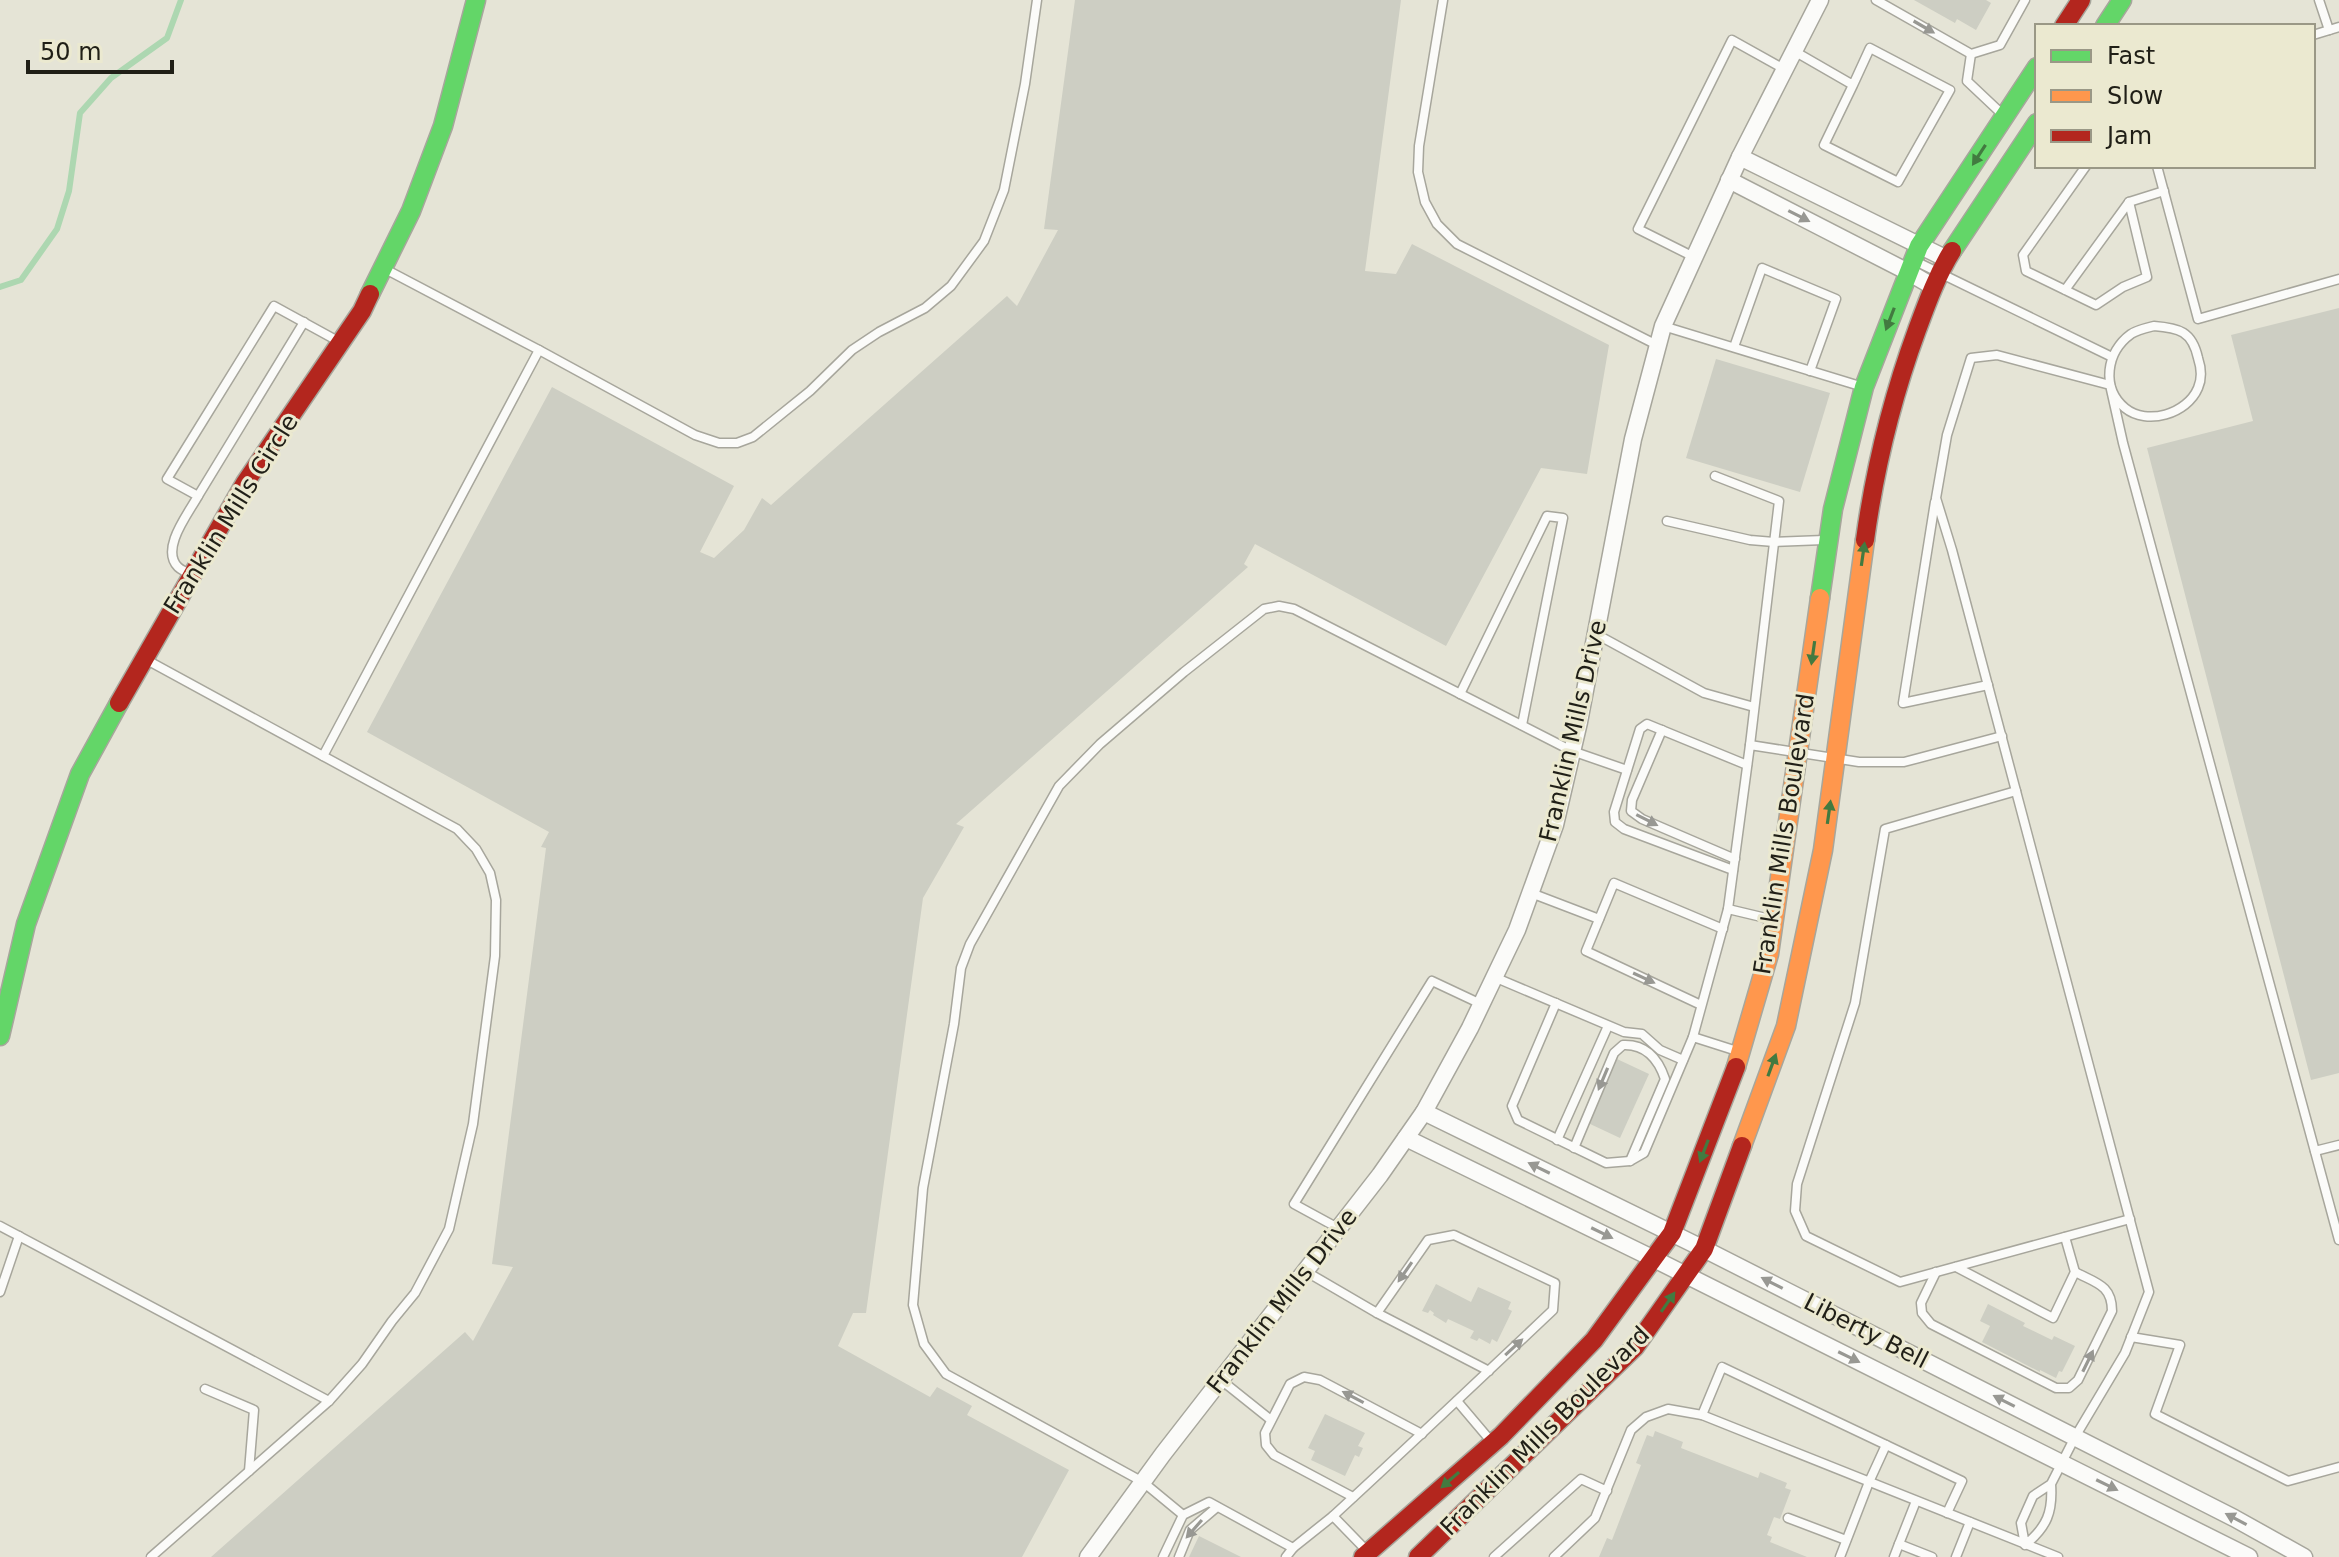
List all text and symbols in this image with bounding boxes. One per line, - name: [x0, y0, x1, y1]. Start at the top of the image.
- one-way arrow: [1912, 20, 1935, 34]
- scale bar: [28, 24, 172, 74]
- legend: [2035, 24, 2315, 168]
- text: 50 m: [40, 38, 102, 66]
- text: Fast: [2107, 42, 2155, 70]
- text: Slow: [2107, 82, 2163, 110]
- text: Jam: [2105, 122, 2152, 150]
- one-way arrow: [1972, 144, 1986, 166]
- one-way arrow: [1787, 209, 1810, 222]
- one-way arrow: [1883, 307, 1896, 331]
- street label: Franklin Mills Circle: [158, 409, 304, 619]
- one-way arrow: [1857, 542, 1870, 567]
- street label: Franklin Mills Drive: [1534, 617, 1612, 845]
- one-way arrow: [1806, 641, 1819, 666]
- street label: Franklin Mills Boulevard: [1748, 691, 1820, 977]
- one-way arrow: [1822, 799, 1835, 824]
- one-way arrow: [1636, 814, 1659, 827]
- one-way arrow: [1632, 971, 1655, 985]
- one-way arrow: [1766, 1053, 1779, 1077]
- one-way arrow: [1596, 1067, 1609, 1091]
- one-way arrow: [1697, 1139, 1710, 1163]
- one-way arrow: [1527, 1161, 1551, 1175]
- street label: Franklin Mills Drive: [1201, 1203, 1363, 1399]
- one-way arrow: [1590, 1226, 1613, 1240]
- one-way arrow: [1398, 1262, 1413, 1283]
- one-way arrow: [1761, 1277, 1784, 1290]
- street label: Liberty Bell: [1799, 1288, 1933, 1374]
- one-way arrow: [1660, 1291, 1675, 1312]
- street label: Franklin Mills Boulevard: [1435, 1321, 1655, 1541]
- one-way arrow: [1504, 1339, 1523, 1357]
- one-way arrow: [2081, 1349, 2095, 1373]
- one-way arrow: [1838, 1350, 1861, 1363]
- one-way arrow: [1342, 1391, 1364, 1405]
- one-way arrow: [1992, 1394, 2015, 1408]
- one-way arrow: [1441, 1471, 1461, 1488]
- one-way arrow: [2095, 1478, 2119, 1492]
- one-way arrow: [2225, 1512, 2247, 1526]
- one-way arrow: [1186, 1519, 1203, 1539]

